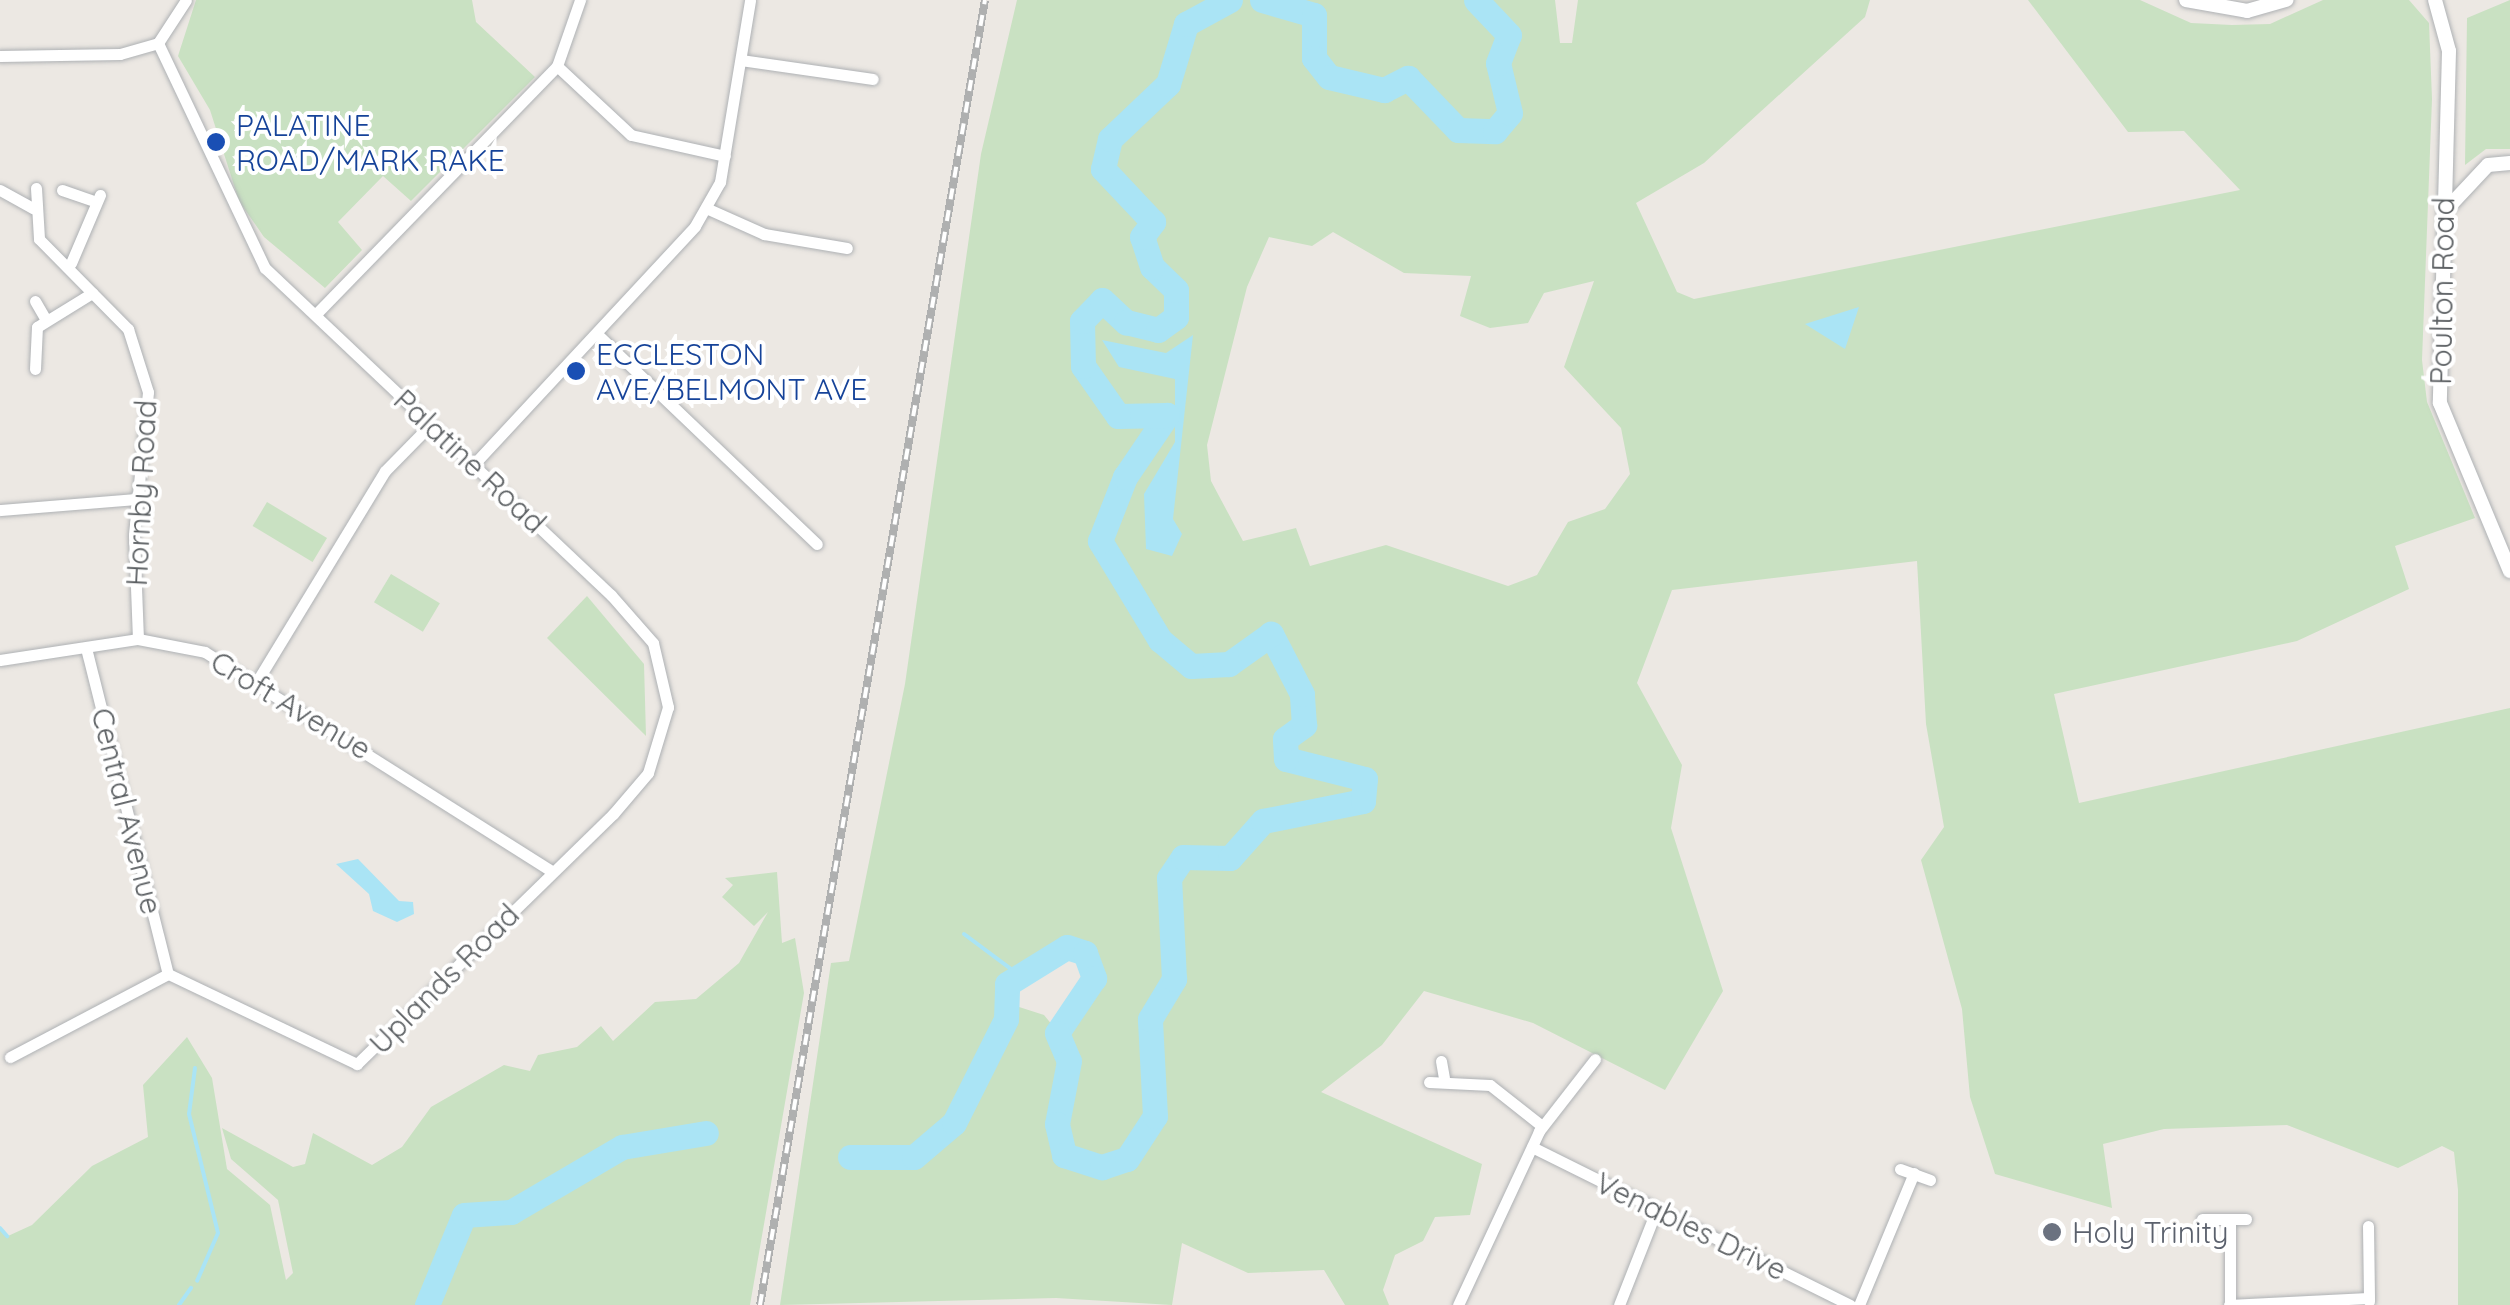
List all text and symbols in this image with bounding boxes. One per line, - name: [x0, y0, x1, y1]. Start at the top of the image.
- place label: PALATINE ROAD/MARK RAKE: [236, 107, 505, 178]
- marker: PALATINE ROAD/MARK RAKE: [205, 131, 227, 153]
- street label: Poulton Road: [2422, 197, 2462, 385]
- place label: ECCLESTON AVE/BELMONT AVE: [596, 336, 867, 406]
- marker: ECCLESTON AVE/BELMONT AVE: [565, 360, 587, 382]
- street label: Palatine Road: [387, 382, 553, 540]
- street label: Hornby Road: [118, 399, 164, 587]
- street label: Croft Avenue: [204, 643, 378, 767]
- street label: Central Avenue: [84, 704, 170, 918]
- street label: Uplands Road: [362, 897, 526, 1061]
- street label: Venables Drive: [1590, 1164, 1792, 1288]
- place label: Holy Trinity: [2072, 1214, 2229, 1250]
- marker: Holy Trinity: [2041, 1221, 2063, 1243]

